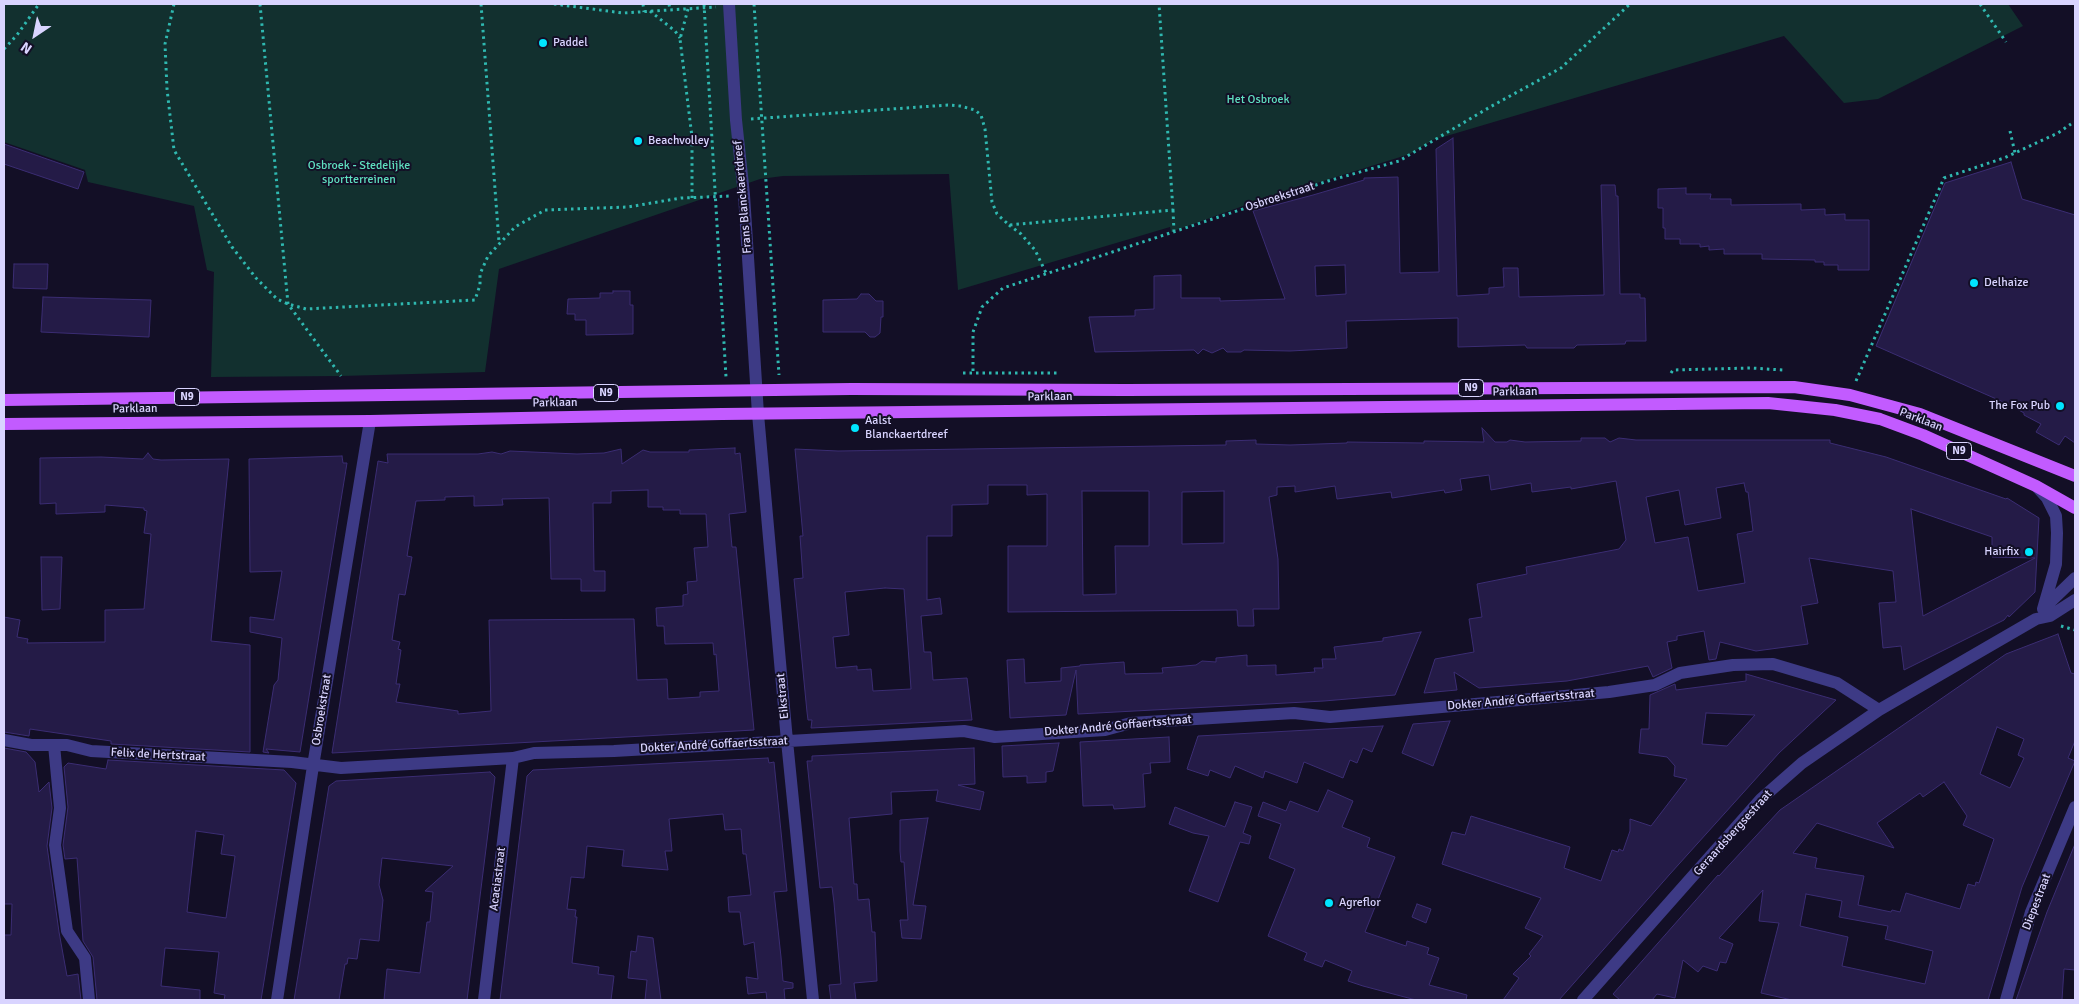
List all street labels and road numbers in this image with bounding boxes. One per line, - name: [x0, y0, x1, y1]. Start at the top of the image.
- street label: Frans Blanckaertdreef: [731, 140, 755, 254]
- street label: Osbroekstraat: [1244, 179, 1316, 215]
- road number: N9: [1458, 379, 1484, 396]
- road number: N9: [594, 384, 618, 402]
- street label: Parklaan: [1492, 384, 1538, 400]
- road number: N9: [174, 388, 200, 406]
- street label: Parklaan: [1027, 389, 1073, 405]
- street label: Parklaan: [532, 395, 578, 411]
- street label: Parklaan: [112, 401, 158, 417]
- street label: Parklaan: [1897, 405, 1945, 435]
- road number: N9: [1946, 442, 1972, 460]
- street label: Eikstraat: [774, 672, 792, 720]
- street label: Osbroekstraat: [309, 673, 335, 747]
- street label: Dokter André Goffaertsstraat: [1447, 686, 1595, 714]
- street label: Dokter André Goffaertsstraat: [1044, 712, 1192, 740]
- street label: Dokter André Goffaertsstraat: [640, 734, 788, 756]
- street label: Felix de Hertstraat: [110, 745, 206, 765]
- street label: Geraardsbergsestraat: [1691, 787, 1775, 879]
- street label: Acaciastraat: [487, 846, 509, 912]
- street label: Diepestraat: [2020, 872, 2054, 932]

